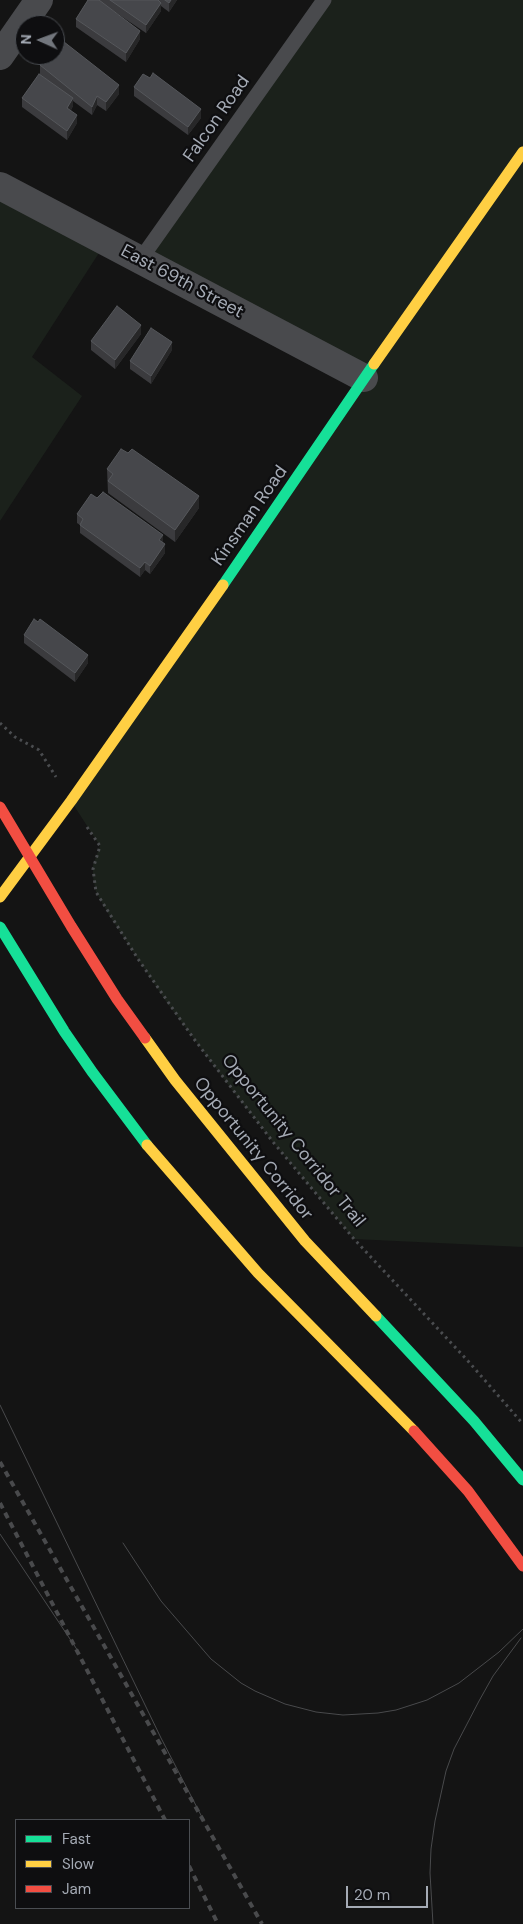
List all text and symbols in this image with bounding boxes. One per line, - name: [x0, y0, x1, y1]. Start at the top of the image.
- north arrow: [15, 15, 65, 65]
- text: N: [17, 34, 35, 45]
- street label: Falcon Road: [179, 72, 255, 166]
- street label: East 69th Street: [117, 241, 247, 323]
- street label: Kinsman Road: [208, 462, 292, 570]
- street label: Opportunity Corridor Trail: [217, 1050, 369, 1232]
- street label: Opportunity Corridor: [189, 1073, 317, 1225]
- legend: [15, 1819, 190, 1909]
- text: Fast: [62, 1829, 91, 1849]
- text: Slow: [62, 1854, 94, 1874]
- scale bar: [348, 1876, 430, 1908]
- text: Jam: [62, 1879, 91, 1899]
- text: 20 m: [354, 1885, 390, 1905]

